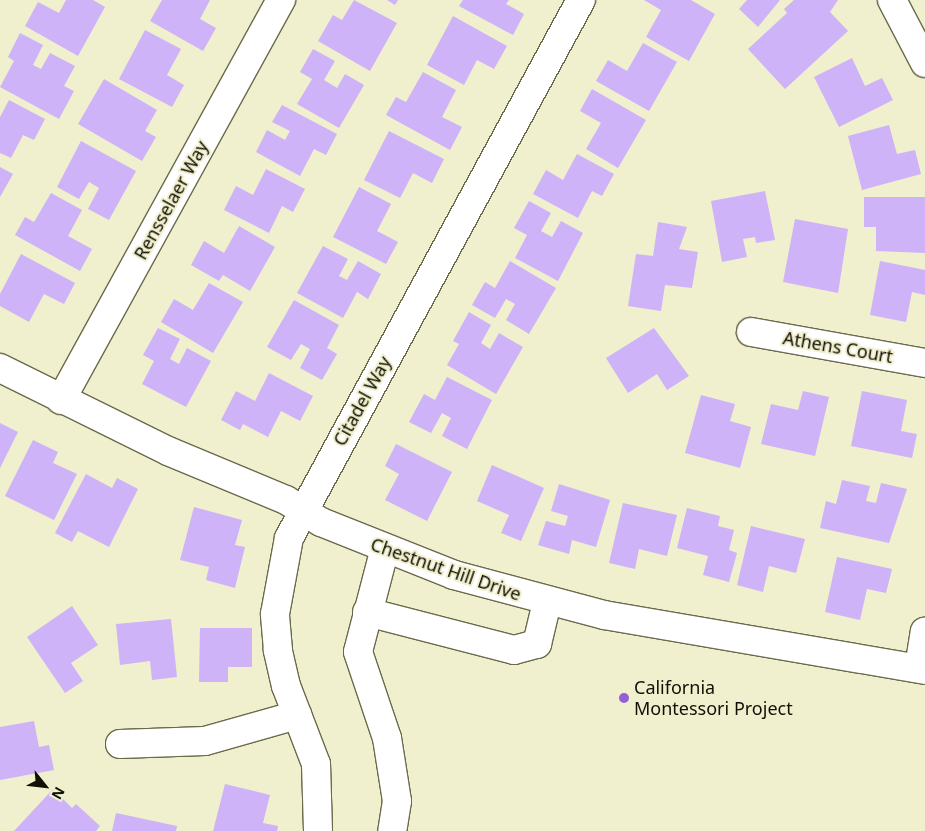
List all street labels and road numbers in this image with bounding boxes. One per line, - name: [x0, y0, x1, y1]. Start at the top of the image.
- street label: Rensselaer Way: [129, 137, 213, 263]
- street label: Athens Court: [781, 327, 895, 367]
- street label: Citadel Way: [329, 353, 395, 449]
- street label: Chestnut Hill Drive: [368, 533, 524, 605]

